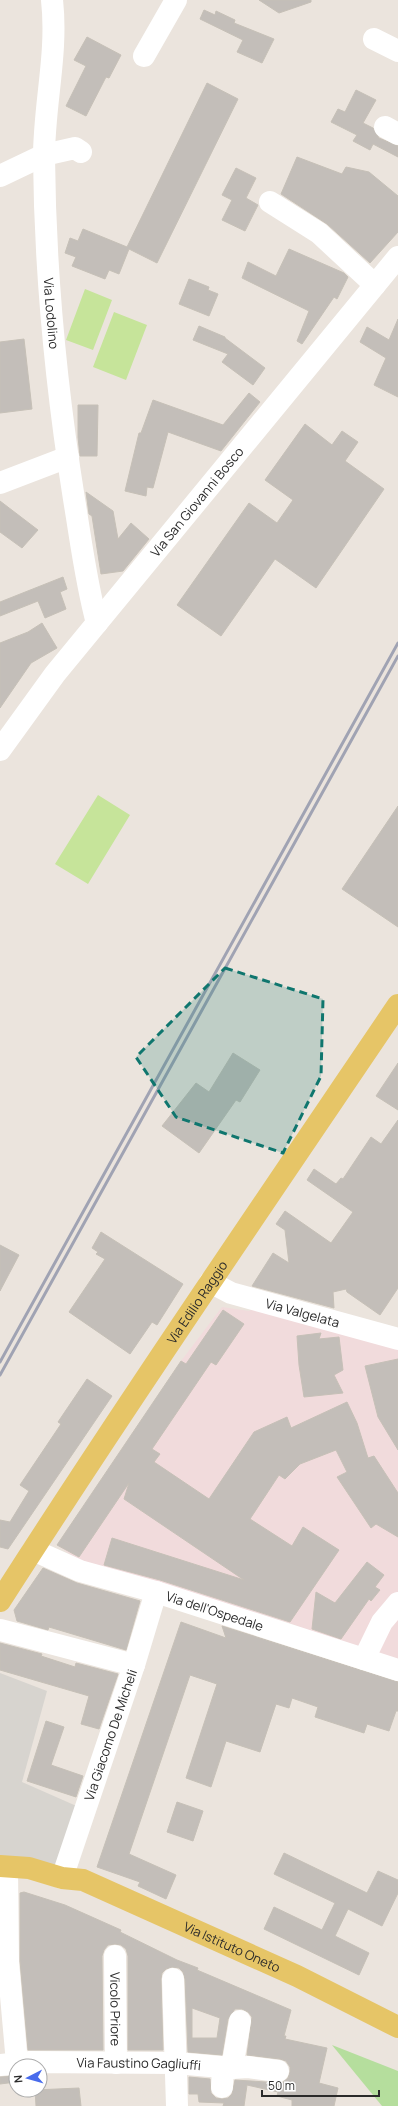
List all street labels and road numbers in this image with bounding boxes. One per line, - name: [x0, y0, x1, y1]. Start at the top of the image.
- street label: Via Lodolino: [40, 277, 64, 350]
- street label: Via San Giovanni Bosco: [146, 443, 248, 560]
- street label: Via Edilio Raggio: [163, 1257, 232, 1347]
- street label: Via Valgelata: [264, 1294, 342, 1332]
- street label: Via dell'Ospedale: [164, 1587, 266, 1635]
- street label: Via Giacomo De Micheli: [80, 1667, 141, 1803]
- street label: Via Istituto Oneto: [181, 1917, 284, 1977]
- street label: Vicolo Priore: [106, 1972, 125, 2047]
- street label: Via Faustino Gagliuffi: [76, 2053, 202, 2074]

